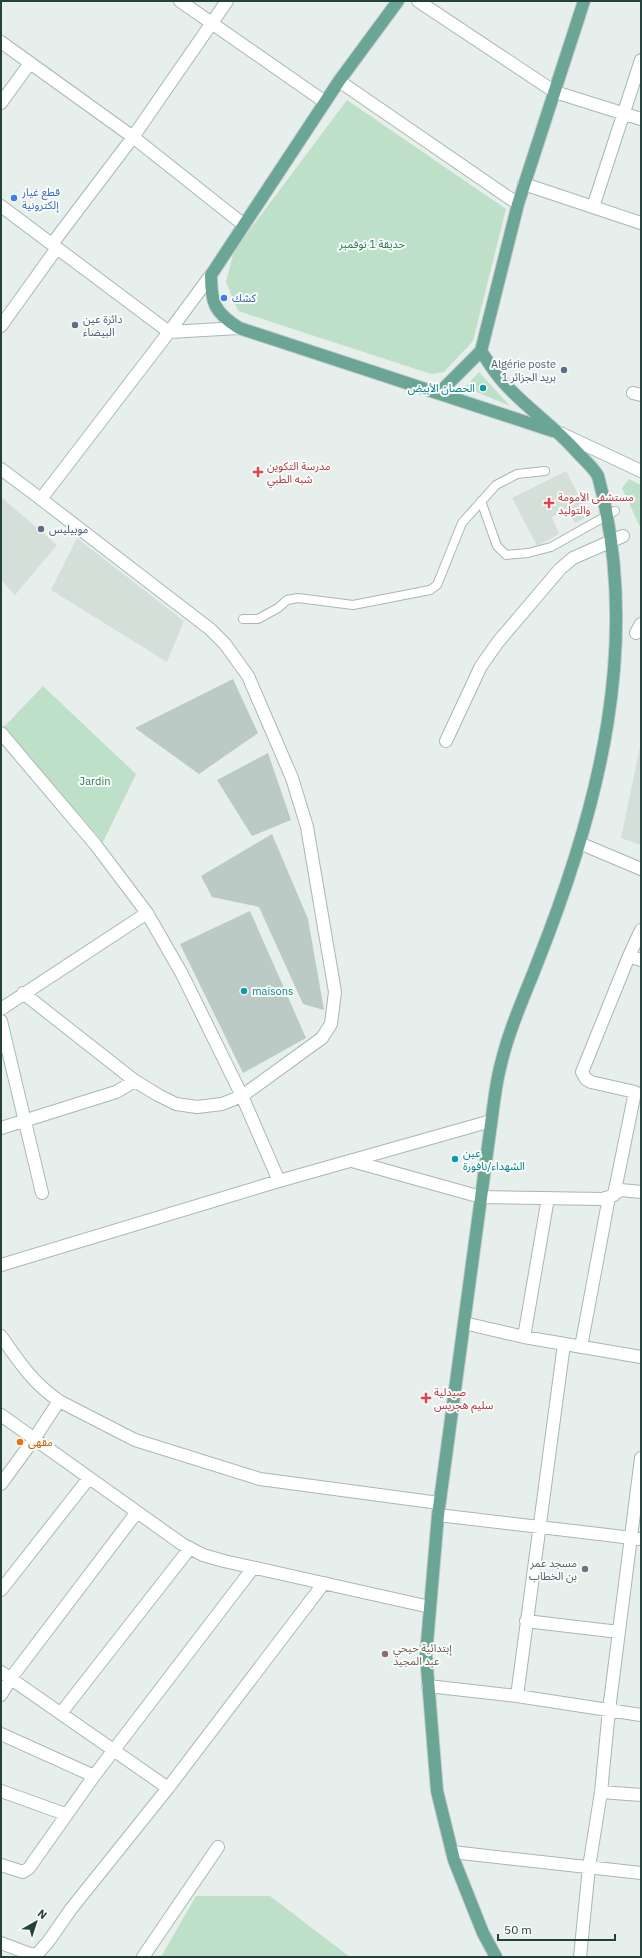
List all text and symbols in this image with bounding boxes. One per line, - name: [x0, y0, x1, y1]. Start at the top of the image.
- place label: قطع غيار إلكترونية: [21, 185, 60, 213]
- marker: قطع غيار إلكترونية: [9, 193, 19, 203]
- park label: حديقة 1 نوفمبر: [338, 237, 405, 251]
- place label: كشك: [232, 291, 256, 305]
- marker: كشك: [219, 293, 229, 303]
- place label: دائرة عين البيضاء: [83, 312, 122, 339]
- marker: دائرة عين البيضاء: [70, 320, 80, 330]
- place label: Algérie poste 1 بريد الجزائر: [491, 357, 556, 384]
- marker: Algérie poste 1 بريد الجزائر: [559, 365, 569, 375]
- place label: الحصان الأبيض: [408, 381, 475, 395]
- marker: الحصان الأبيض: [478, 383, 488, 393]
- place label: مدرسة التكوين شبه الطبي: [267, 459, 331, 489]
- marker: مدرسة التكوين شبه الطبي: [252, 466, 264, 478]
- place label: مستشفى الأمومة والتوليد: [558, 490, 634, 517]
- marker: مستشفى الأمومة والتوليد: [543, 497, 555, 509]
- place label: موبيليس: [49, 522, 89, 536]
- marker: موبيليس: [36, 524, 46, 534]
- park label: Jardin: [80, 774, 110, 788]
- place label: maisons: [252, 984, 293, 998]
- marker: maisons: [239, 986, 249, 996]
- place label: عين الشهداء/نافورة: [463, 1146, 525, 1173]
- marker: عين الشهداء/نافورة: [450, 1154, 460, 1164]
- place label: صيدلية سليم هجريس: [434, 1385, 494, 1414]
- marker: صيدلية سليم هجريس: [421, 1393, 431, 1403]
- place label: مقهى: [28, 1435, 53, 1449]
- marker: مقهى: [15, 1437, 25, 1447]
- place label: مسجد عمر بن الخطاب: [529, 1556, 577, 1583]
- marker: مسجد عمر بن الخطاب: [580, 1564, 590, 1574]
- place label: إبتدائية حيحي عبد المجيد: [393, 1641, 452, 1668]
- marker: إبتدائية حيحي عبد المجيد: [380, 1649, 390, 1659]
- north arrow: [16, 1902, 56, 1942]
- text: N: [35, 1906, 50, 1922]
- scale bar: [498, 1916, 615, 1942]
- text: 50 m: [504, 1922, 532, 1937]

